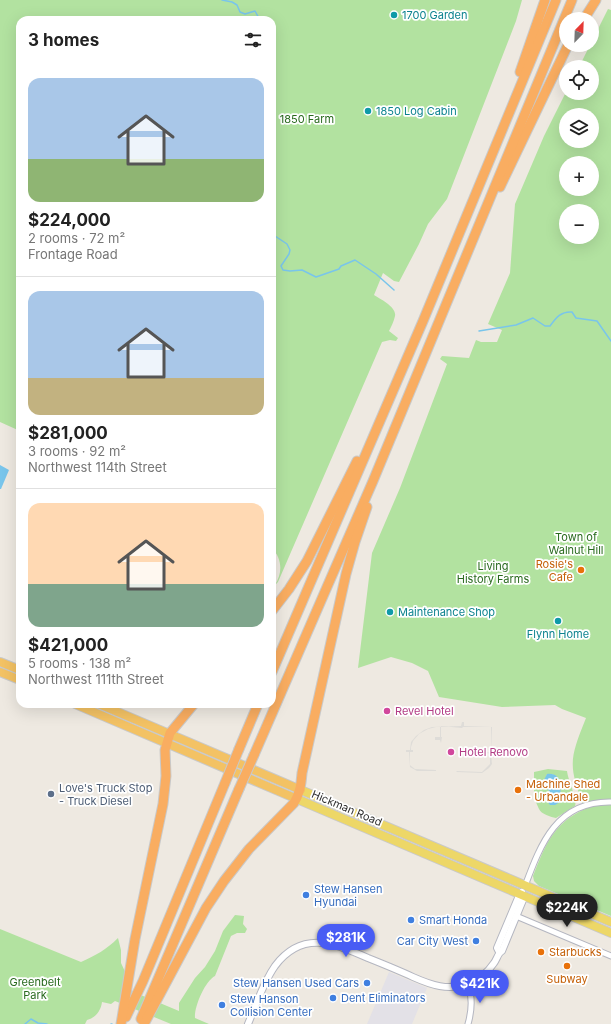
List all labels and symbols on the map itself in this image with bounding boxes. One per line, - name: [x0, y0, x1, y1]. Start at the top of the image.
- place label: 1700 Garden: [402, 8, 468, 22]
- marker: 1700 Garden: [389, 10, 399, 20]
- north arrow: [559, 12, 599, 52]
- place label: 1850 Log Cabin: [376, 104, 457, 118]
- marker: 1850 Log Cabin: [363, 106, 373, 116]
- park label: 1850 Farm: [280, 112, 334, 126]
- park label: Town of Walnut Hill: [549, 530, 603, 557]
- place label: Rosie's Cafe: [536, 557, 573, 584]
- park label: Living History Farms: [457, 559, 529, 586]
- marker: Rosie's Cafe: [576, 565, 586, 575]
- place label: Maintenance Shop: [398, 605, 495, 619]
- marker: Maintenance Shop: [385, 607, 395, 617]
- marker: Flynn Home: [553, 616, 563, 626]
- place label: Flynn Home: [527, 627, 589, 641]
- place label: Revel Hotel: [395, 704, 454, 718]
- marker: Revel Hotel: [382, 706, 392, 716]
- place label: Hotel Renovo: [459, 745, 529, 759]
- marker: Hotel Renovo: [446, 747, 456, 757]
- place label: Machine Shed - Urbandale: [526, 777, 600, 804]
- place label: Love's Truck Stop - Truck Diesel: [59, 781, 153, 808]
- marker: Machine Shed - Urbandale: [513, 785, 523, 795]
- street label: Hickman Road: [310, 787, 384, 829]
- marker: Love's Truck Stop - Truck Diesel: [46, 789, 56, 799]
- place label: Stew Hansen Hyundai: [314, 882, 382, 909]
- marker: Stew Hansen Hyundai: [301, 890, 311, 900]
- pin: $224K: [539, 894, 595, 928]
- place label: Smart Honda: [419, 913, 487, 927]
- marker: Smart Honda: [406, 915, 416, 925]
- pin: $281K: [318, 924, 374, 958]
- place label: Car City West: [397, 934, 468, 948]
- marker: Car City West: [471, 936, 481, 946]
- place label: Starbucks: [549, 945, 602, 959]
- marker: Starbucks: [536, 947, 546, 957]
- marker: Subway: [562, 961, 572, 971]
- pin: $421K: [452, 970, 508, 1004]
- place label: Subway: [546, 972, 588, 986]
- park label: Greenbelt Park: [9, 975, 61, 1002]
- place label: Stew Hansen Used Cars: [233, 976, 359, 990]
- marker: Stew Hansen Used Cars: [362, 978, 372, 988]
- place label: Dent Eliminators: [341, 991, 426, 1005]
- place label: Stew Hanson Collision Center: [230, 992, 312, 1019]
- marker: Dent Eliminators: [328, 993, 338, 1003]
- marker: Stew Hanson Collision Center: [217, 1000, 227, 1010]

